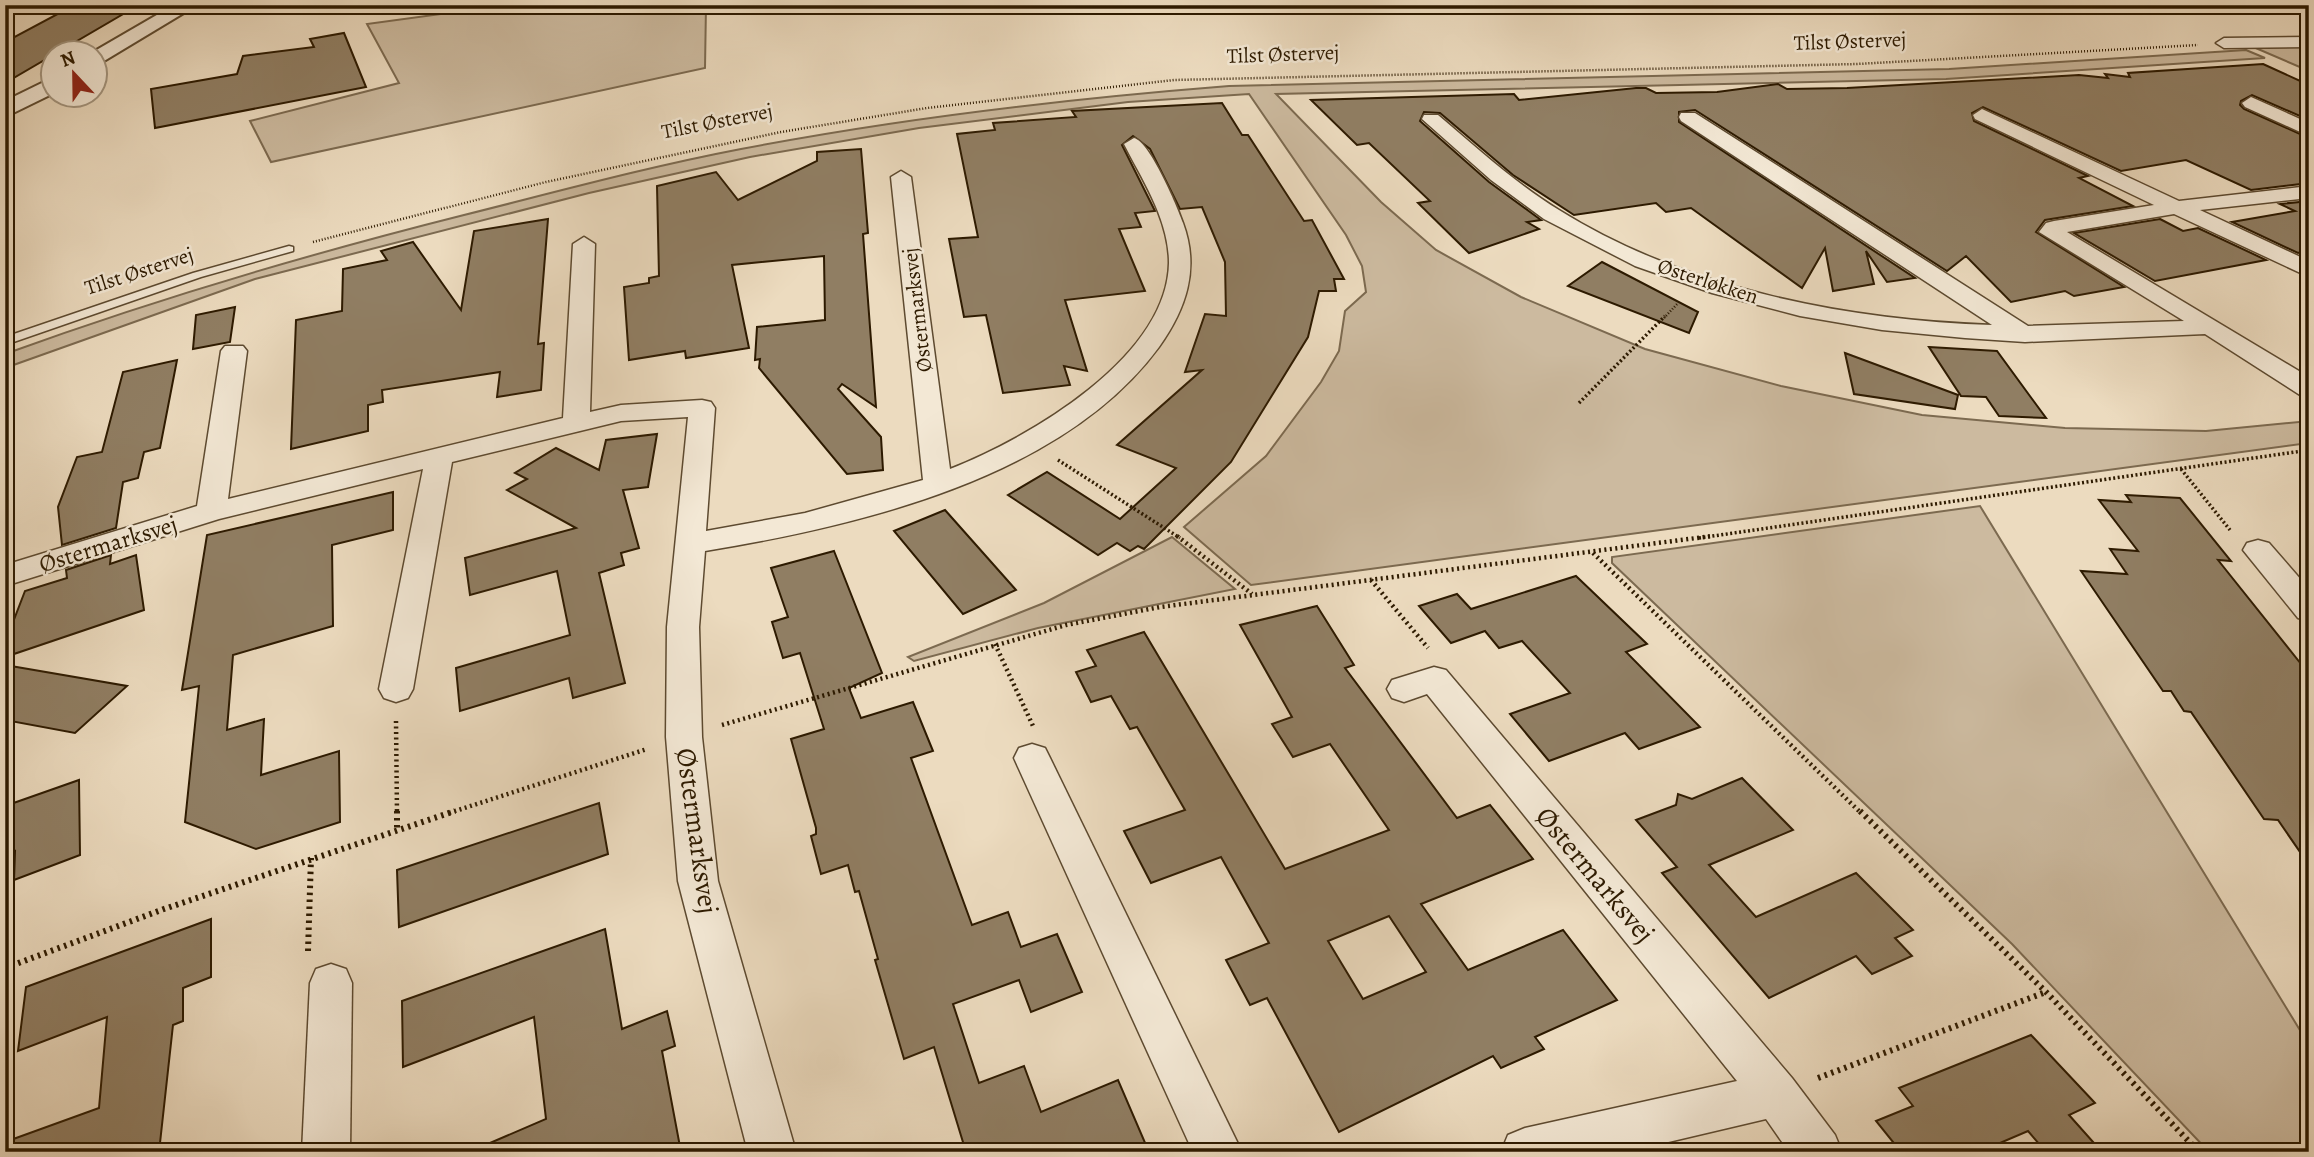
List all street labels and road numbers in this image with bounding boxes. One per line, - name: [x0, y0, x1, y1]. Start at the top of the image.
- street label: Tilst Østervej: [1793, 25, 1907, 57]
- street label: Tilst Østervej: [1226, 38, 1340, 70]
- street label: Tilst Østervej: [659, 97, 775, 145]
- street label: Tilst Østervej: [81, 240, 197, 302]
- street label: Østermarksvej: [895, 246, 939, 374]
- street label: Østerløkken: [1654, 252, 1762, 310]
- street label: Østermarksvej: [35, 508, 181, 580]
- street label: Østermarksvej: [667, 746, 727, 916]
- street label: Østermarksvej: [1527, 799, 1663, 951]

